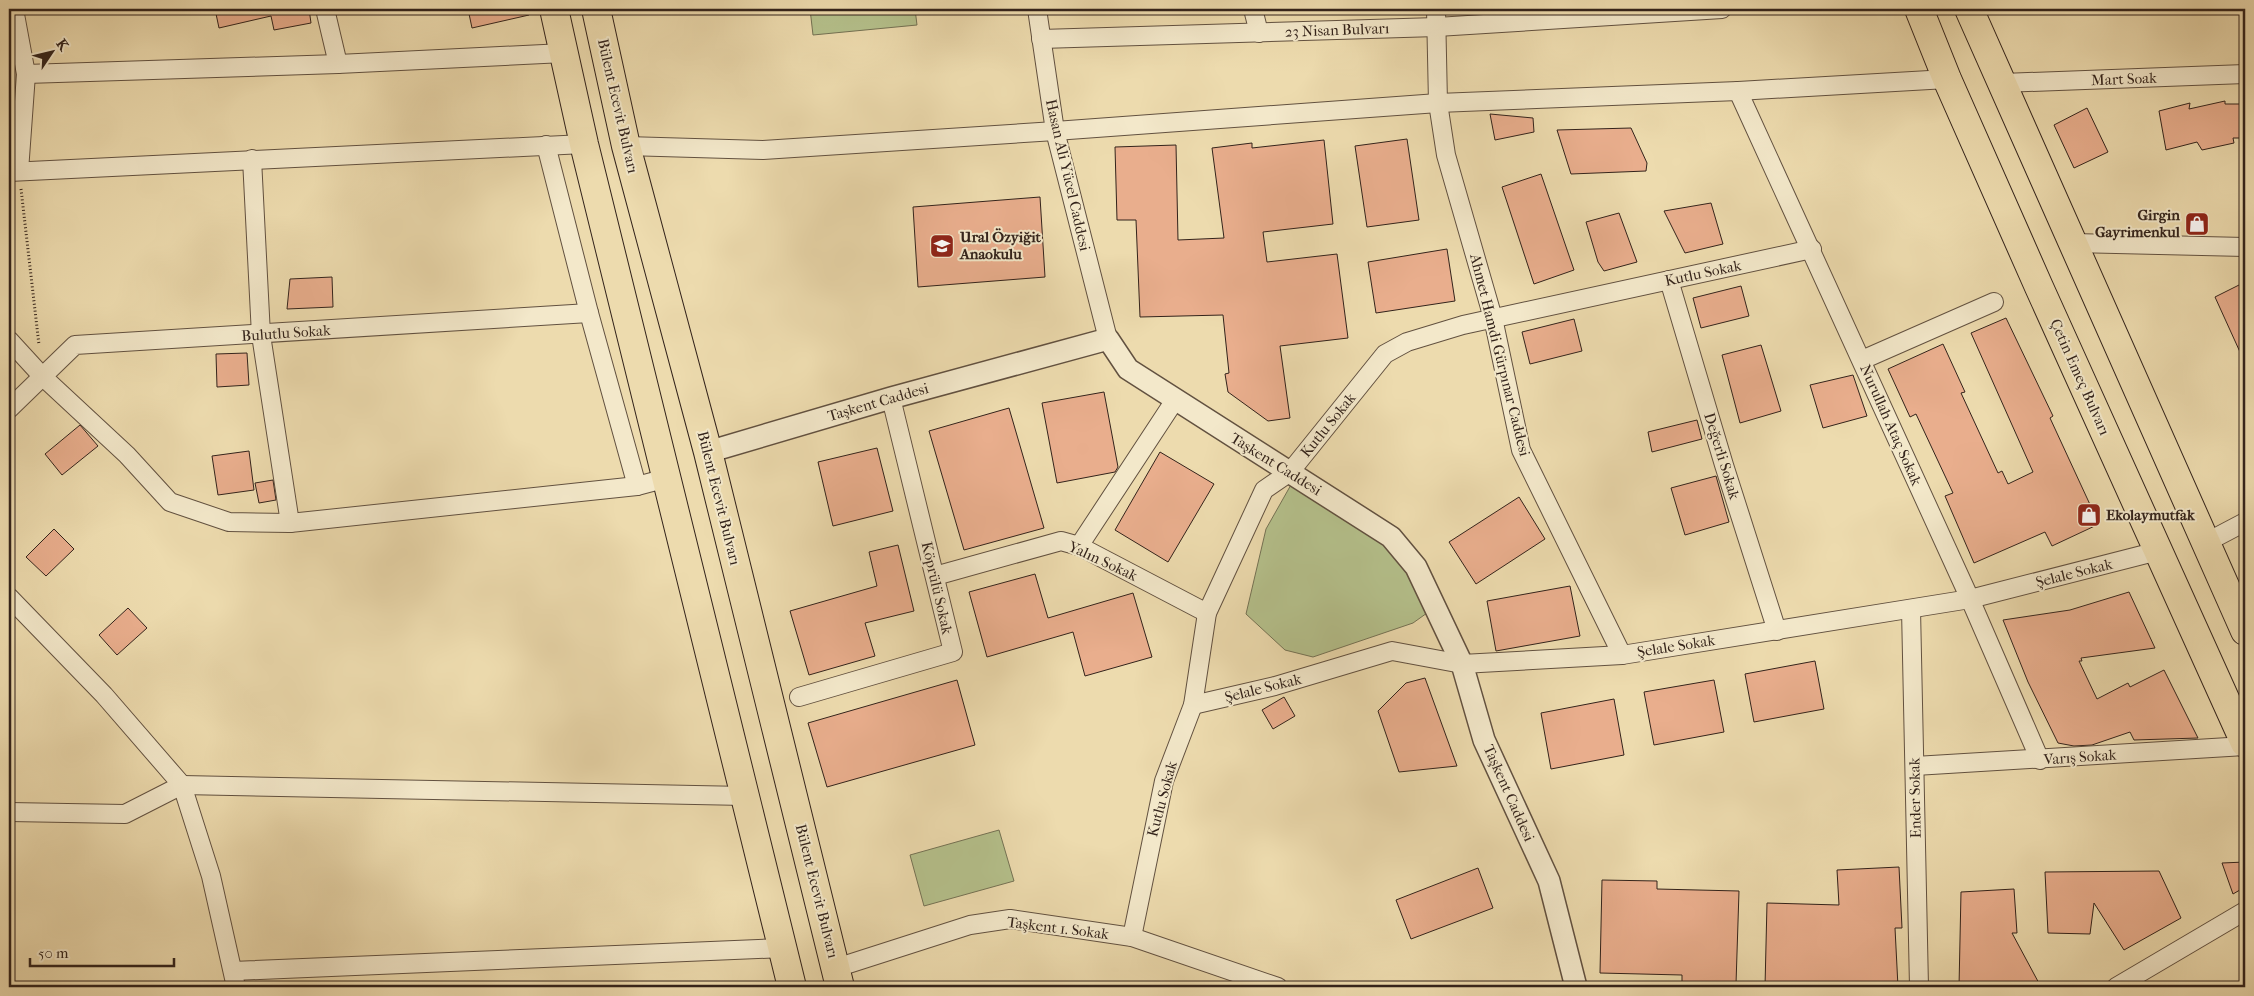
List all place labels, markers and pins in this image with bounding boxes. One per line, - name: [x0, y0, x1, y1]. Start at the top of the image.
- place label: Girgin Gayrimenkul: [2095, 206, 2181, 241]
- shop icon: Girgin Gayrimenkul: [2184, 211, 2210, 237]
- place label: Ural Özyiğit Anaokulu: [959, 228, 1042, 263]
- school or university icon: Ural Özyiğit Anaokulu: [929, 233, 955, 259]
- shop icon: Ekolaymutfak: [2076, 502, 2102, 528]
- place label: Ekolaymutfak: [2106, 506, 2196, 524]

